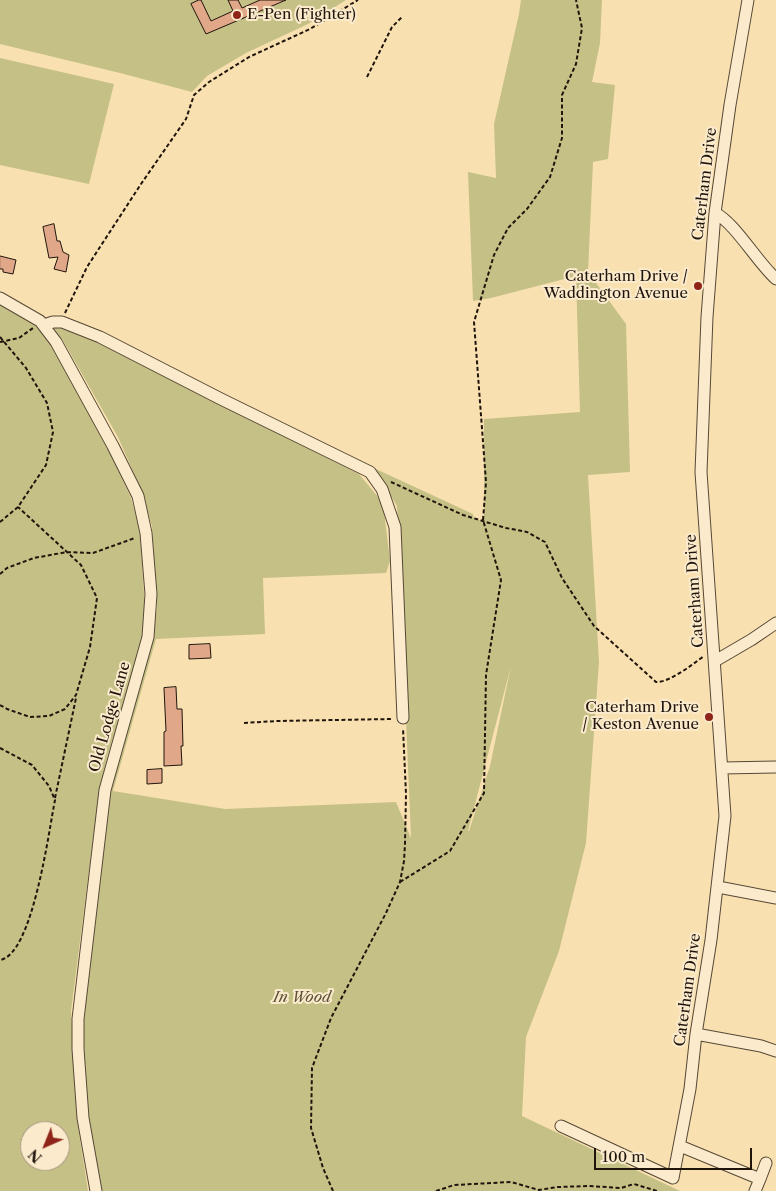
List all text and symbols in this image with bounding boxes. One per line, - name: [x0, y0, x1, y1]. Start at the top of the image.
- place label: E-Pen (Fighter): [247, 6, 356, 24]
- marker: E-Pen (Fighter): [231, 9, 243, 21]
- street label: Caterham Drive: [689, 126, 721, 242]
- place label: Caterham Drive / Waddington Avenue: [544, 268, 688, 303]
- marker: Caterham Drive / Waddington Avenue: [692, 280, 704, 292]
- street label: Caterham Drive: [682, 534, 708, 648]
- street label: Old Lodge Lane: [86, 660, 134, 774]
- place label: Caterham Drive / Keston Avenue: [582, 699, 699, 734]
- marker: Caterham Drive / Keston Avenue: [703, 711, 715, 723]
- street label: Caterham Drive: [671, 932, 705, 1048]
- park label: In Wood: [273, 989, 331, 1007]
- north arrow: [20, 1121, 70, 1171]
- scale bar: [596, 1138, 754, 1170]
- text: N: [25, 1145, 46, 1167]
- text: 100 m: [602, 1147, 645, 1166]

